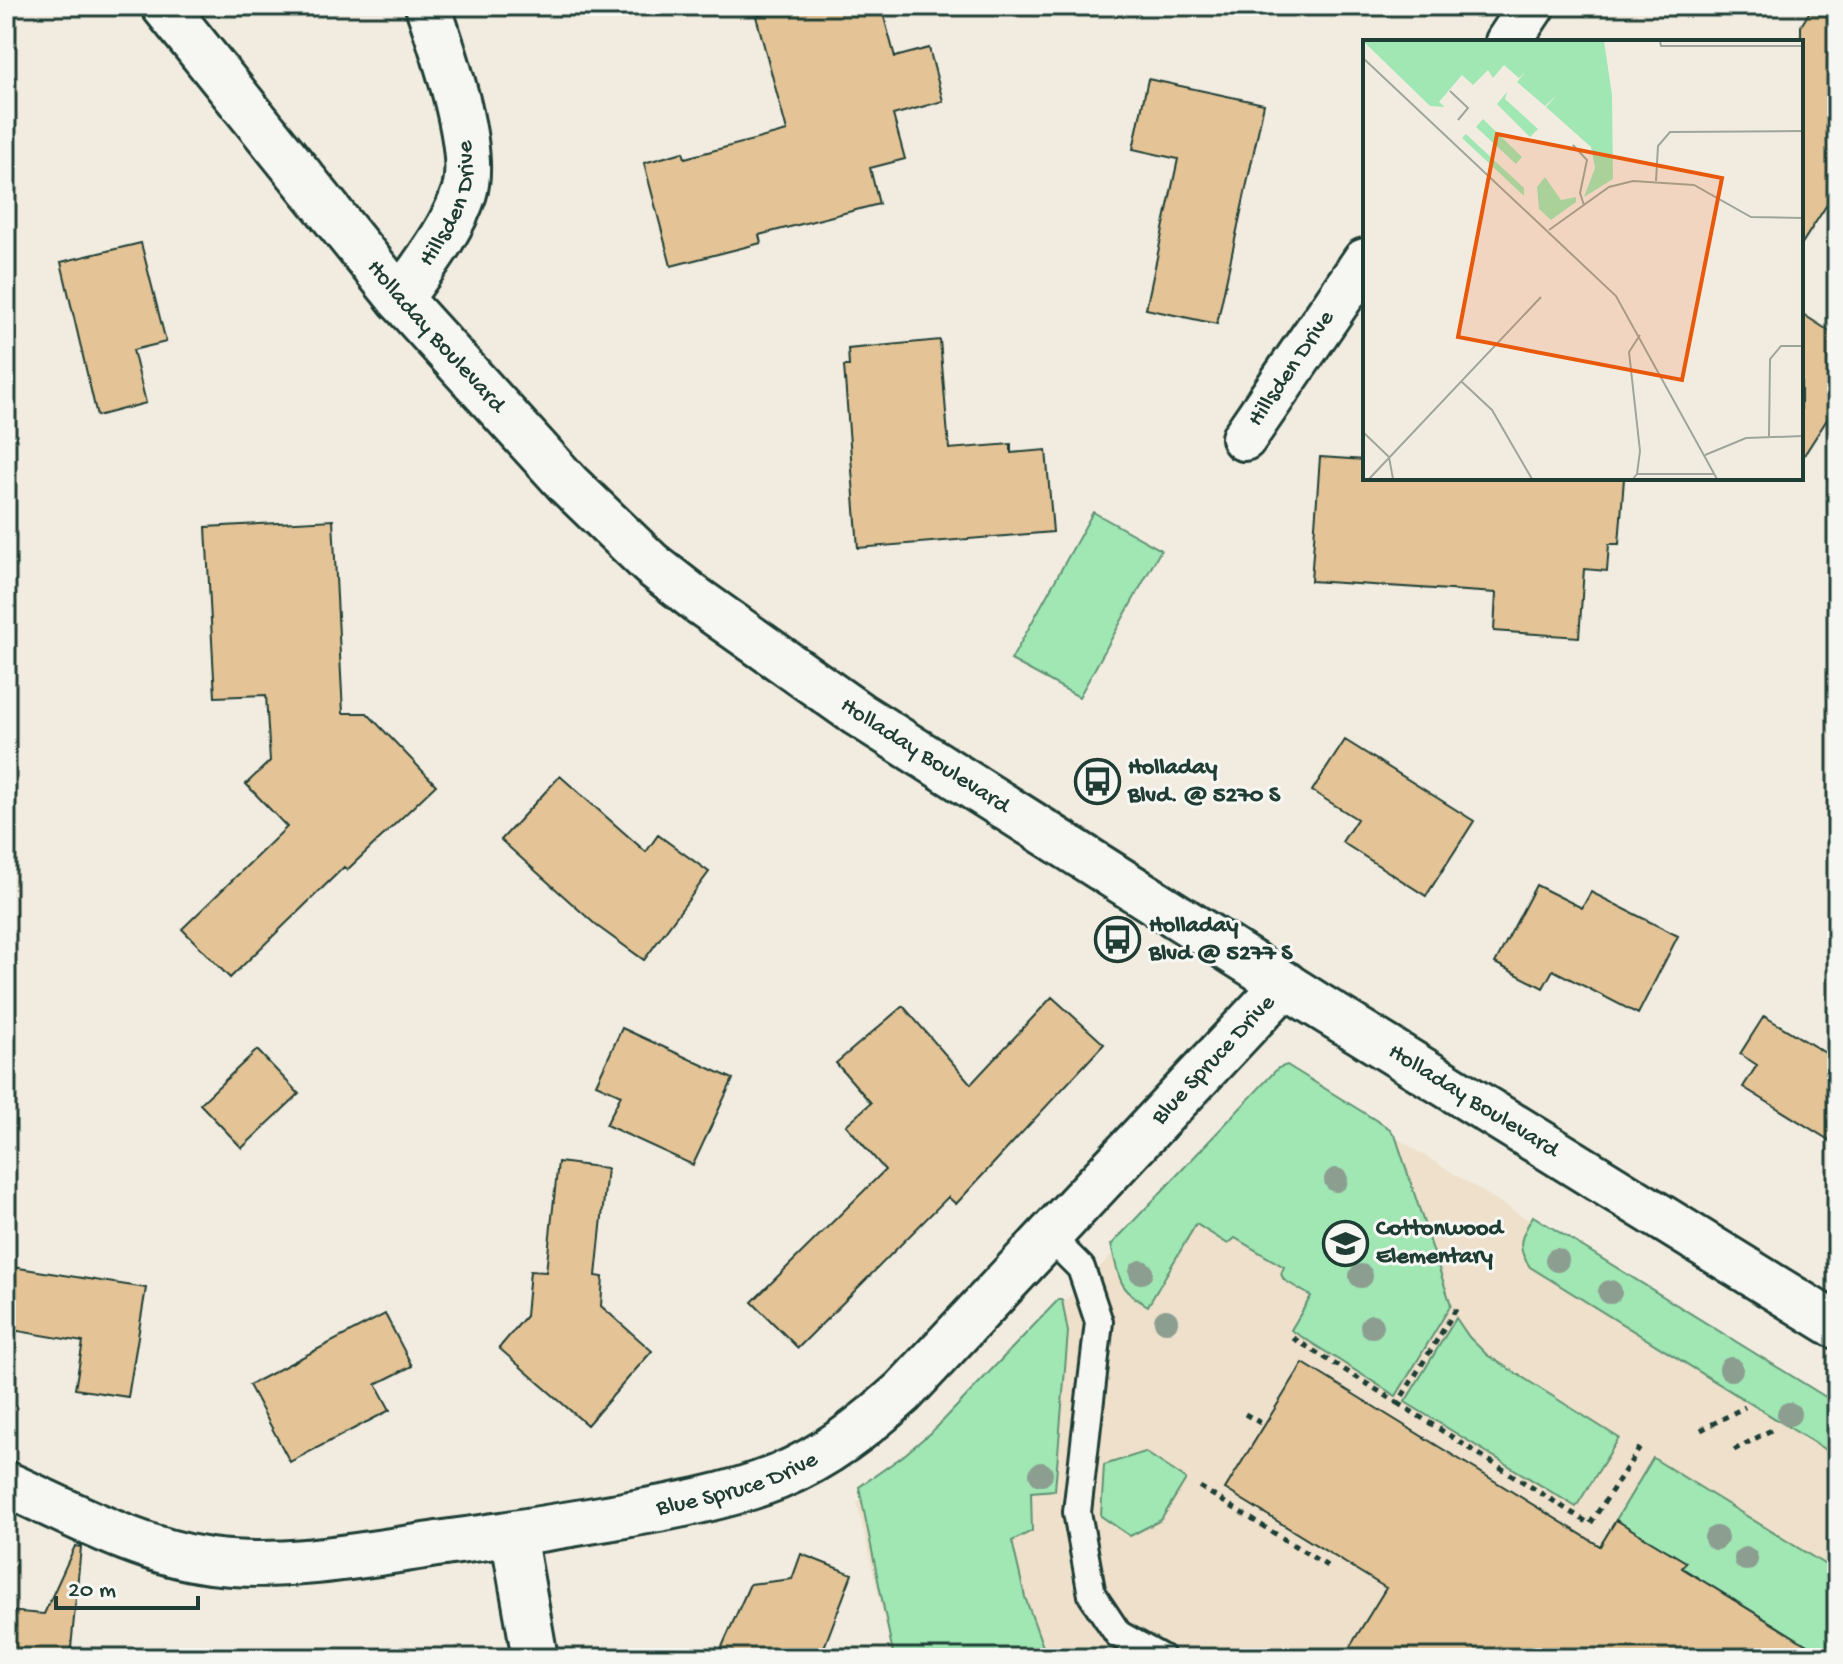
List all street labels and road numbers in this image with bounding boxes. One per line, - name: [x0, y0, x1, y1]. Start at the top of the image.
- street label: Hillsden Drive: [413, 138, 482, 272]
- street label: Holladay Boulevard: [360, 254, 512, 421]
- street label: Hillsden Drive: [1242, 305, 1342, 432]
- street label: Holladay Boulevard: [834, 691, 1016, 822]
- street label: Blue Spruce Drive: [1145, 988, 1282, 1132]
- street label: Holladay Boulevard: [1382, 1038, 1565, 1166]
- street label: Blue Spruce Drive: [653, 1445, 824, 1524]

